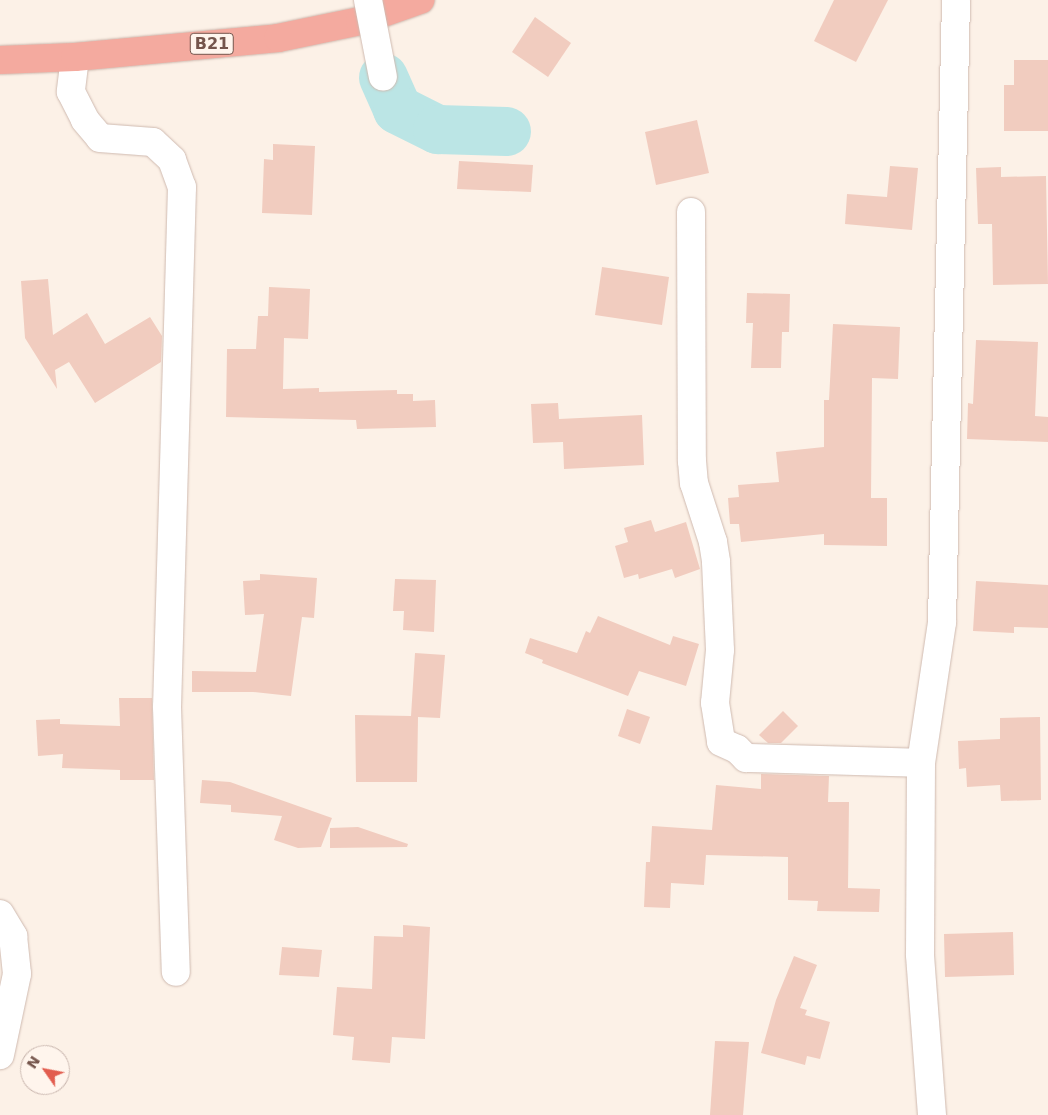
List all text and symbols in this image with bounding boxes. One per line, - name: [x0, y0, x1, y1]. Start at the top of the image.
- road number: B21: [190, 31, 234, 58]
- north arrow: [20, 1045, 70, 1095]
- text: N: [23, 1053, 43, 1072]

